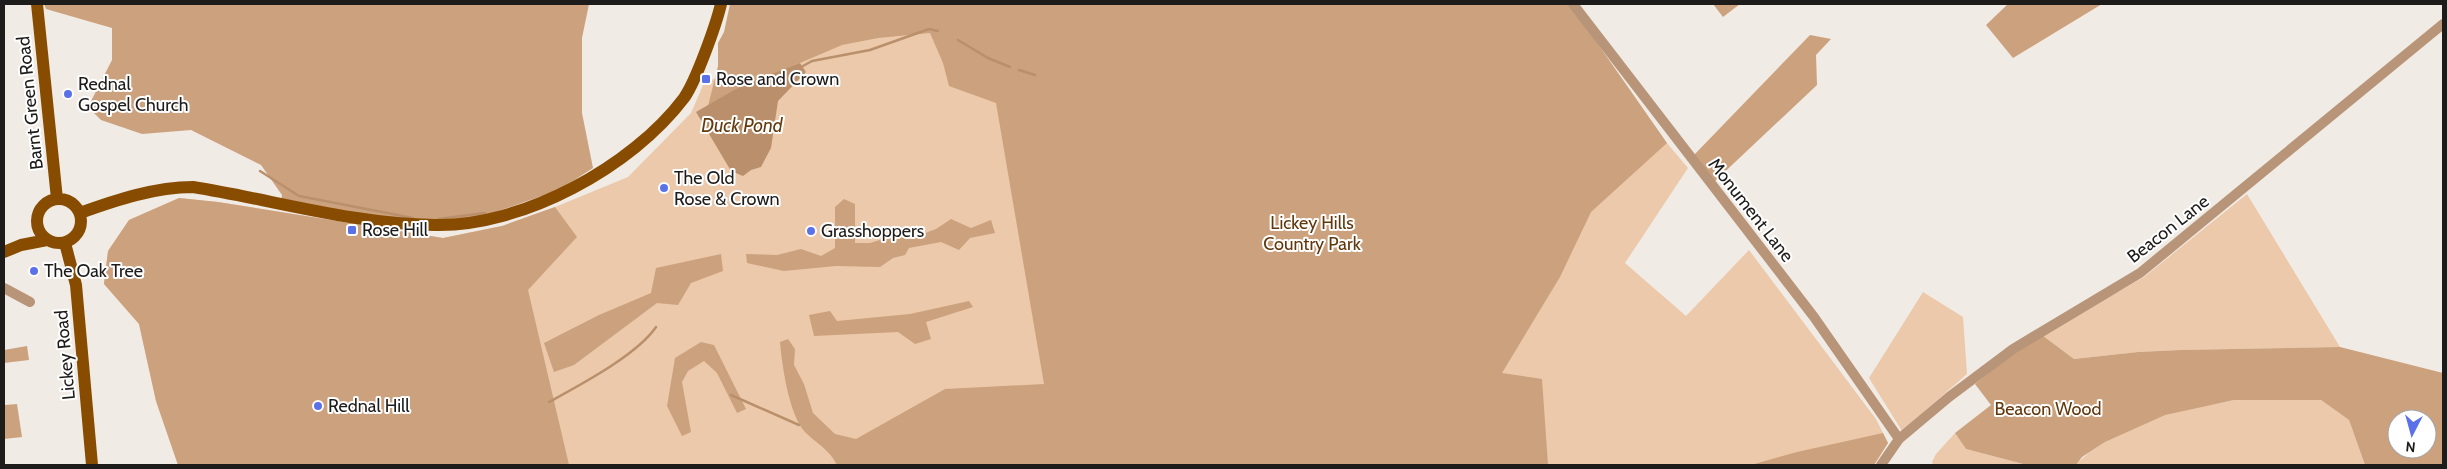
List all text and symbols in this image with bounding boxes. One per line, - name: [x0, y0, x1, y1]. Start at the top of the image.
- street label: Barnt Green Road: [12, 35, 48, 171]
- place label: Rose and Crown: [716, 68, 839, 90]
- place label: Rednal Gospel Church: [78, 73, 189, 116]
- marker: Rose and Crown: [700, 73, 712, 85]
- marker: Rednal Gospel Church: [62, 88, 74, 100]
- water label: Duck Pond: [701, 114, 784, 137]
- street label: Monument Lane: [1704, 154, 1798, 266]
- place label: The Old Rose & Crown: [674, 167, 780, 210]
- marker: The Old Rose & Crown: [658, 182, 670, 194]
- street label: Beacon Lane: [2123, 190, 2213, 268]
- park label: Lickey Hills Country Park: [1263, 212, 1362, 255]
- place label: Rose Hill: [362, 219, 429, 241]
- place label: Grasshoppers: [821, 220, 924, 242]
- marker: Rose Hill: [346, 224, 358, 236]
- marker: Grasshoppers: [805, 225, 817, 237]
- place label: The Oak Tree: [44, 260, 143, 282]
- marker: The Oak Tree: [28, 265, 40, 277]
- street label: Lickey Road: [50, 309, 80, 401]
- place label: Rednal Hill: [328, 395, 410, 417]
- park label: Beacon Wood: [1995, 398, 2101, 420]
- marker: Rednal Hill: [312, 400, 324, 412]
- north arrow: [2387, 409, 2437, 459]
- text: N: [2405, 437, 2417, 456]

